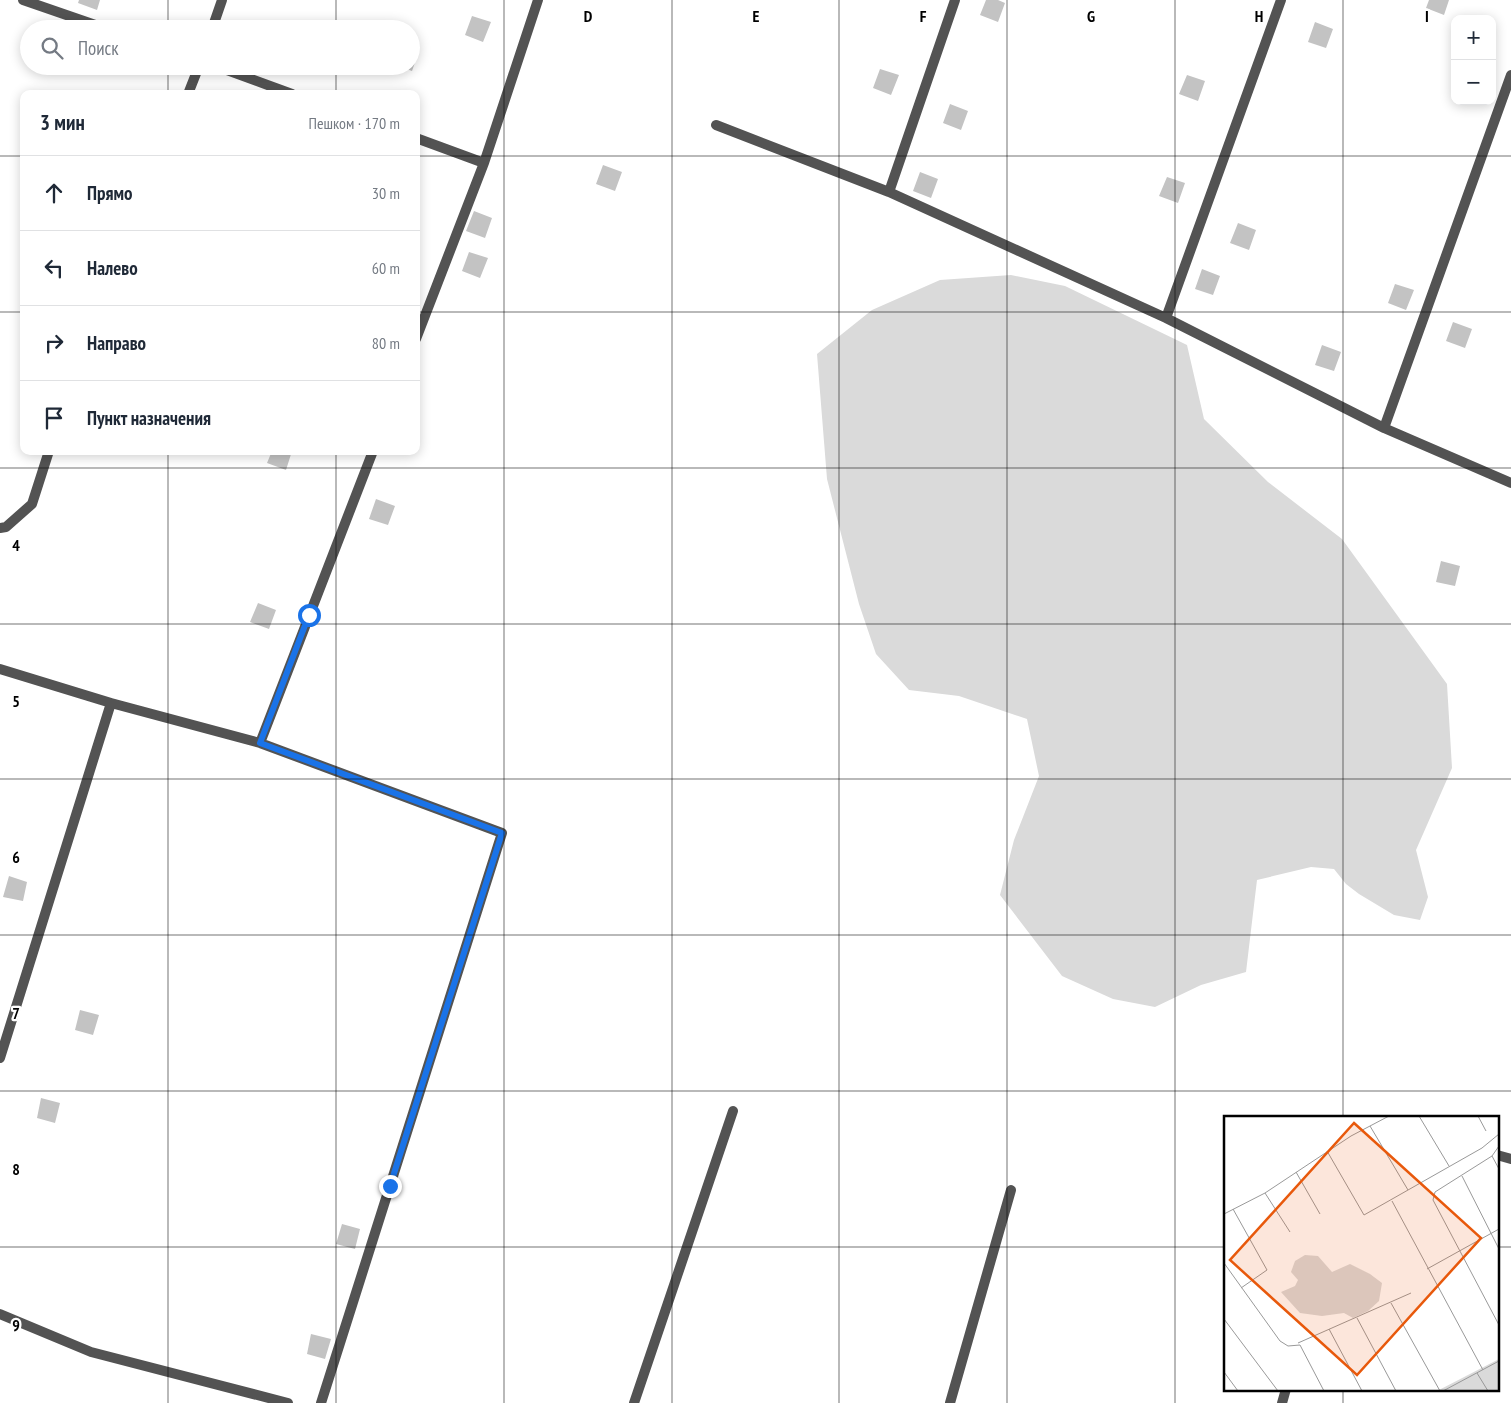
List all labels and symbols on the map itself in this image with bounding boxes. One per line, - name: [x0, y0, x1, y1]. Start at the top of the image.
- text: D: [584, 6, 593, 26]
- text: E: [753, 6, 760, 26]
- text: F: [920, 6, 927, 26]
- text: G: [1087, 6, 1095, 26]
- text: H: [1255, 6, 1263, 26]
- text: I: [1425, 6, 1429, 26]
- text: 4: [12, 535, 20, 555]
- route start: [298, 604, 321, 627]
- text: 5: [12, 691, 20, 711]
- text: 6: [12, 847, 20, 867]
- text: 7: [12, 1003, 20, 1023]
- inset map: [1224, 1116, 1498, 1390]
- text: 8: [12, 1159, 20, 1179]
- route end: [379, 1175, 402, 1198]
- text: 9: [12, 1315, 20, 1335]

